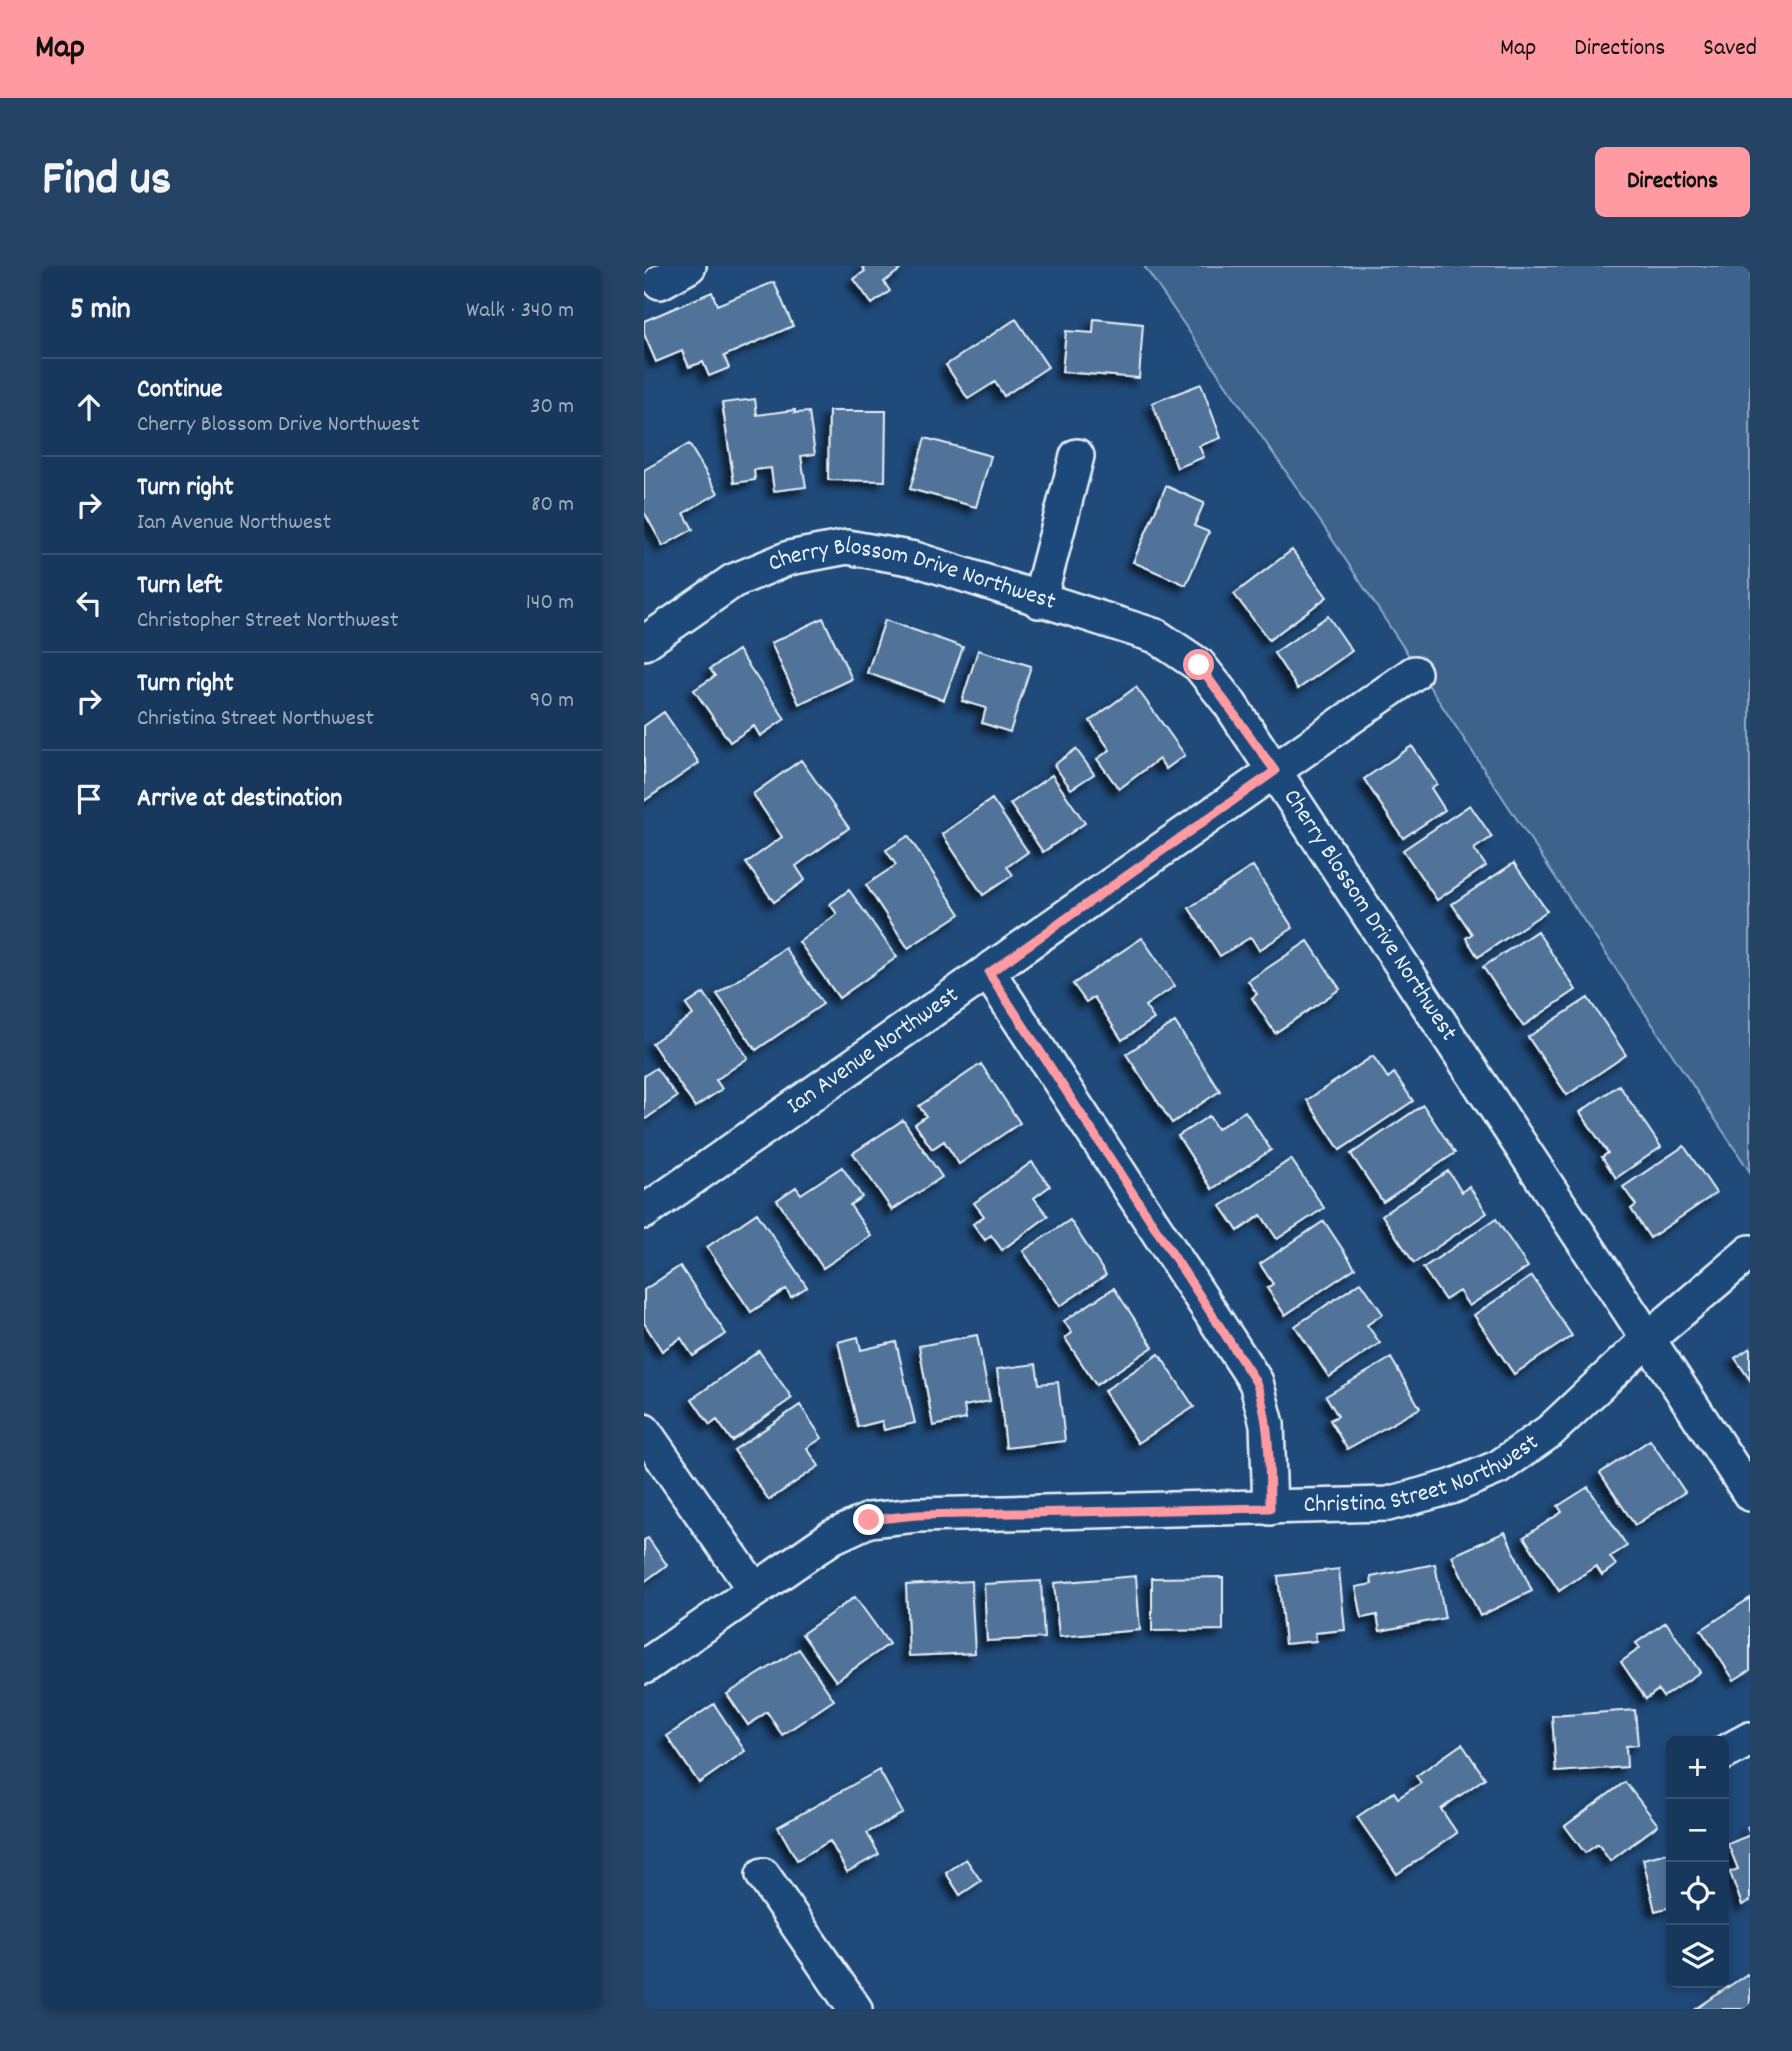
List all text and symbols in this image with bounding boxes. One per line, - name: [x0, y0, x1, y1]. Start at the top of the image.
- text: Map: [35, 26, 85, 73]
- text: Map: [1500, 32, 1536, 66]
- text: Directions: [1574, 32, 1665, 66]
- text: Saved: [1703, 32, 1757, 66]
- text: Find us: [42, 147, 171, 217]
- button: Directions: [1595, 147, 1750, 217]
- text: 5 min: [70, 290, 131, 333]
- text: Walk · 340 m: [466, 295, 574, 328]
- text: Continue: [137, 372, 222, 409]
- icon: ahead: [70, 388, 108, 426]
- text: 30 m: [530, 391, 574, 424]
- text: Cherry Blossom Drive Northwest: [137, 409, 420, 442]
- text: Turn right: [137, 470, 234, 507]
- icon: right: [70, 486, 108, 524]
- text: 80 m: [531, 489, 574, 522]
- text: Ian Avenue Northwest: [137, 507, 331, 540]
- street label: Cherry Blossom Drive Northwest: [763, 530, 1060, 620]
- text: Turn left: [137, 568, 223, 605]
- icon: left: [70, 584, 108, 622]
- text: 140 m: [526, 587, 574, 620]
- text: Christopher Street Northwest: [137, 605, 399, 638]
- route start: [1183, 649, 1214, 680]
- text: Turn right: [137, 666, 234, 703]
- icon: right: [70, 682, 108, 720]
- text: 90 m: [530, 685, 574, 718]
- text: Christina Street Northwest: [137, 703, 374, 736]
- icon: arrive: [70, 780, 108, 818]
- text: Arrive at destination: [137, 781, 342, 818]
- street label: Cherry Blossom Drive Northwest: [1274, 783, 1465, 1048]
- street label: Ian Avenue Northwest: [781, 979, 966, 1124]
- street label: Christina Street Northwest: [1303, 1427, 1546, 1523]
- route end: [853, 1504, 884, 1535]
- map controls: [1666, 1736, 1729, 1988]
- button: +: [1666, 1736, 1729, 1799]
- button: −: [1666, 1799, 1729, 1862]
- button: locate: [1666, 1862, 1729, 1925]
- button: layers: [1666, 1925, 1729, 1988]

